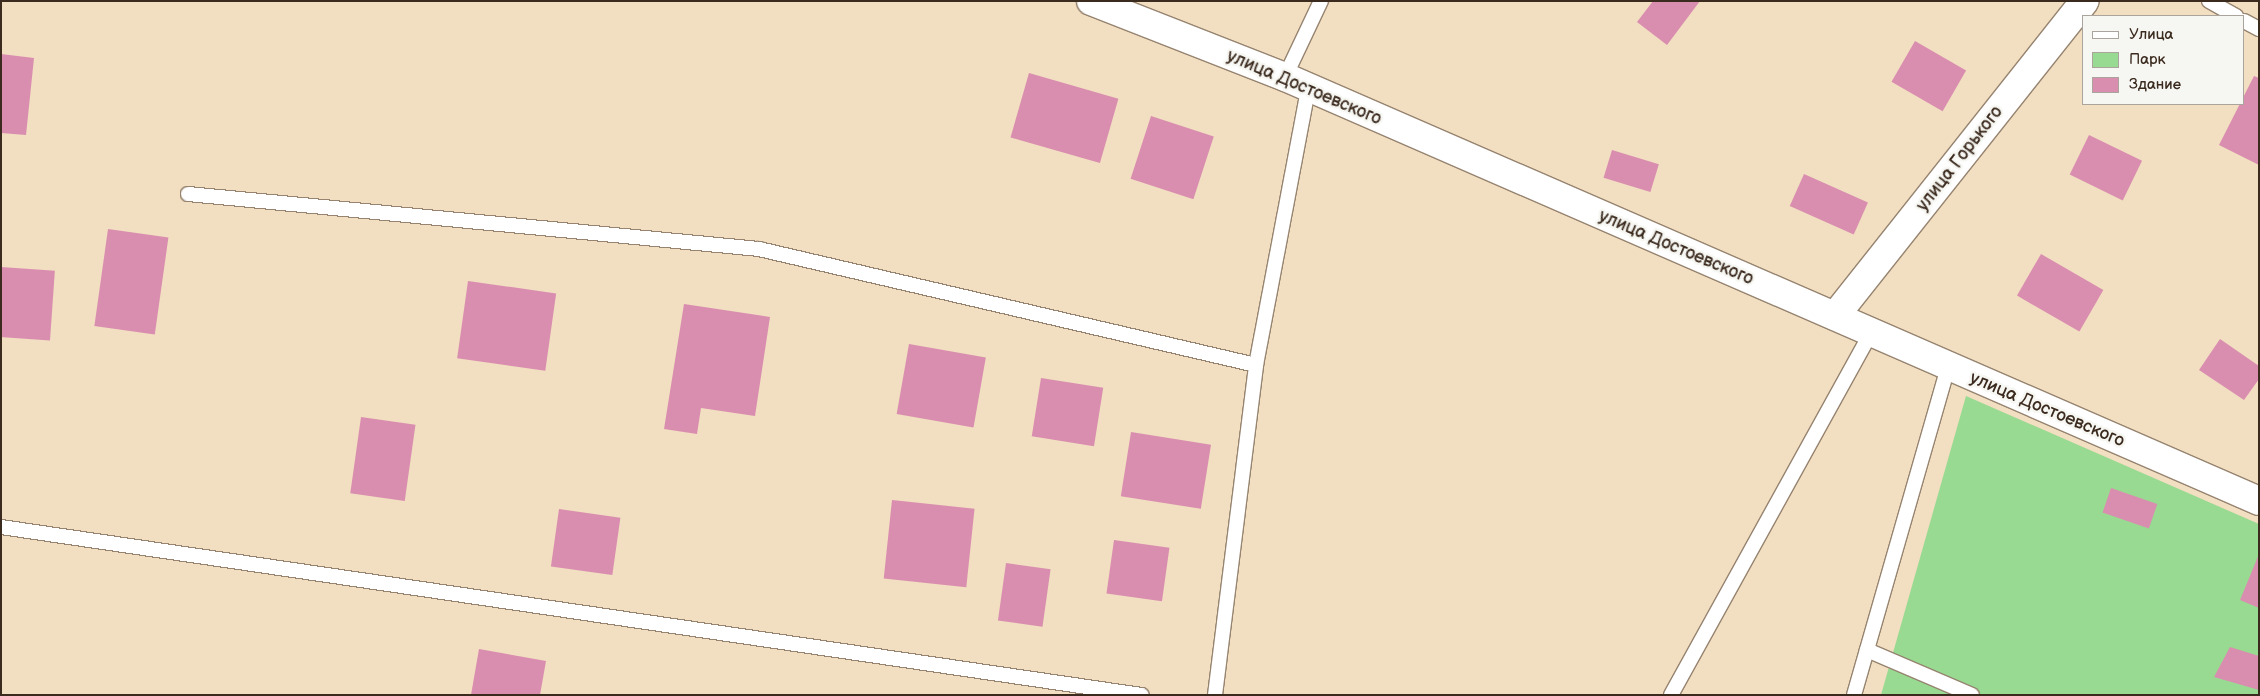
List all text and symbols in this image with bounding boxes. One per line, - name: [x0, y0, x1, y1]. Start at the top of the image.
- legend: [2082, 15, 2245, 105]
- text: Улица: [2129, 25, 2173, 44]
- street label: улица Достоевского: [1223, 46, 1385, 130]
- text: Парк: [2129, 50, 2166, 69]
- text: Здание: [2129, 75, 2181, 94]
- street label: улица Горького: [1912, 102, 2008, 216]
- street label: улица Достоевского: [1595, 206, 1757, 290]
- street label: улица Достоевского: [1966, 368, 2128, 452]

